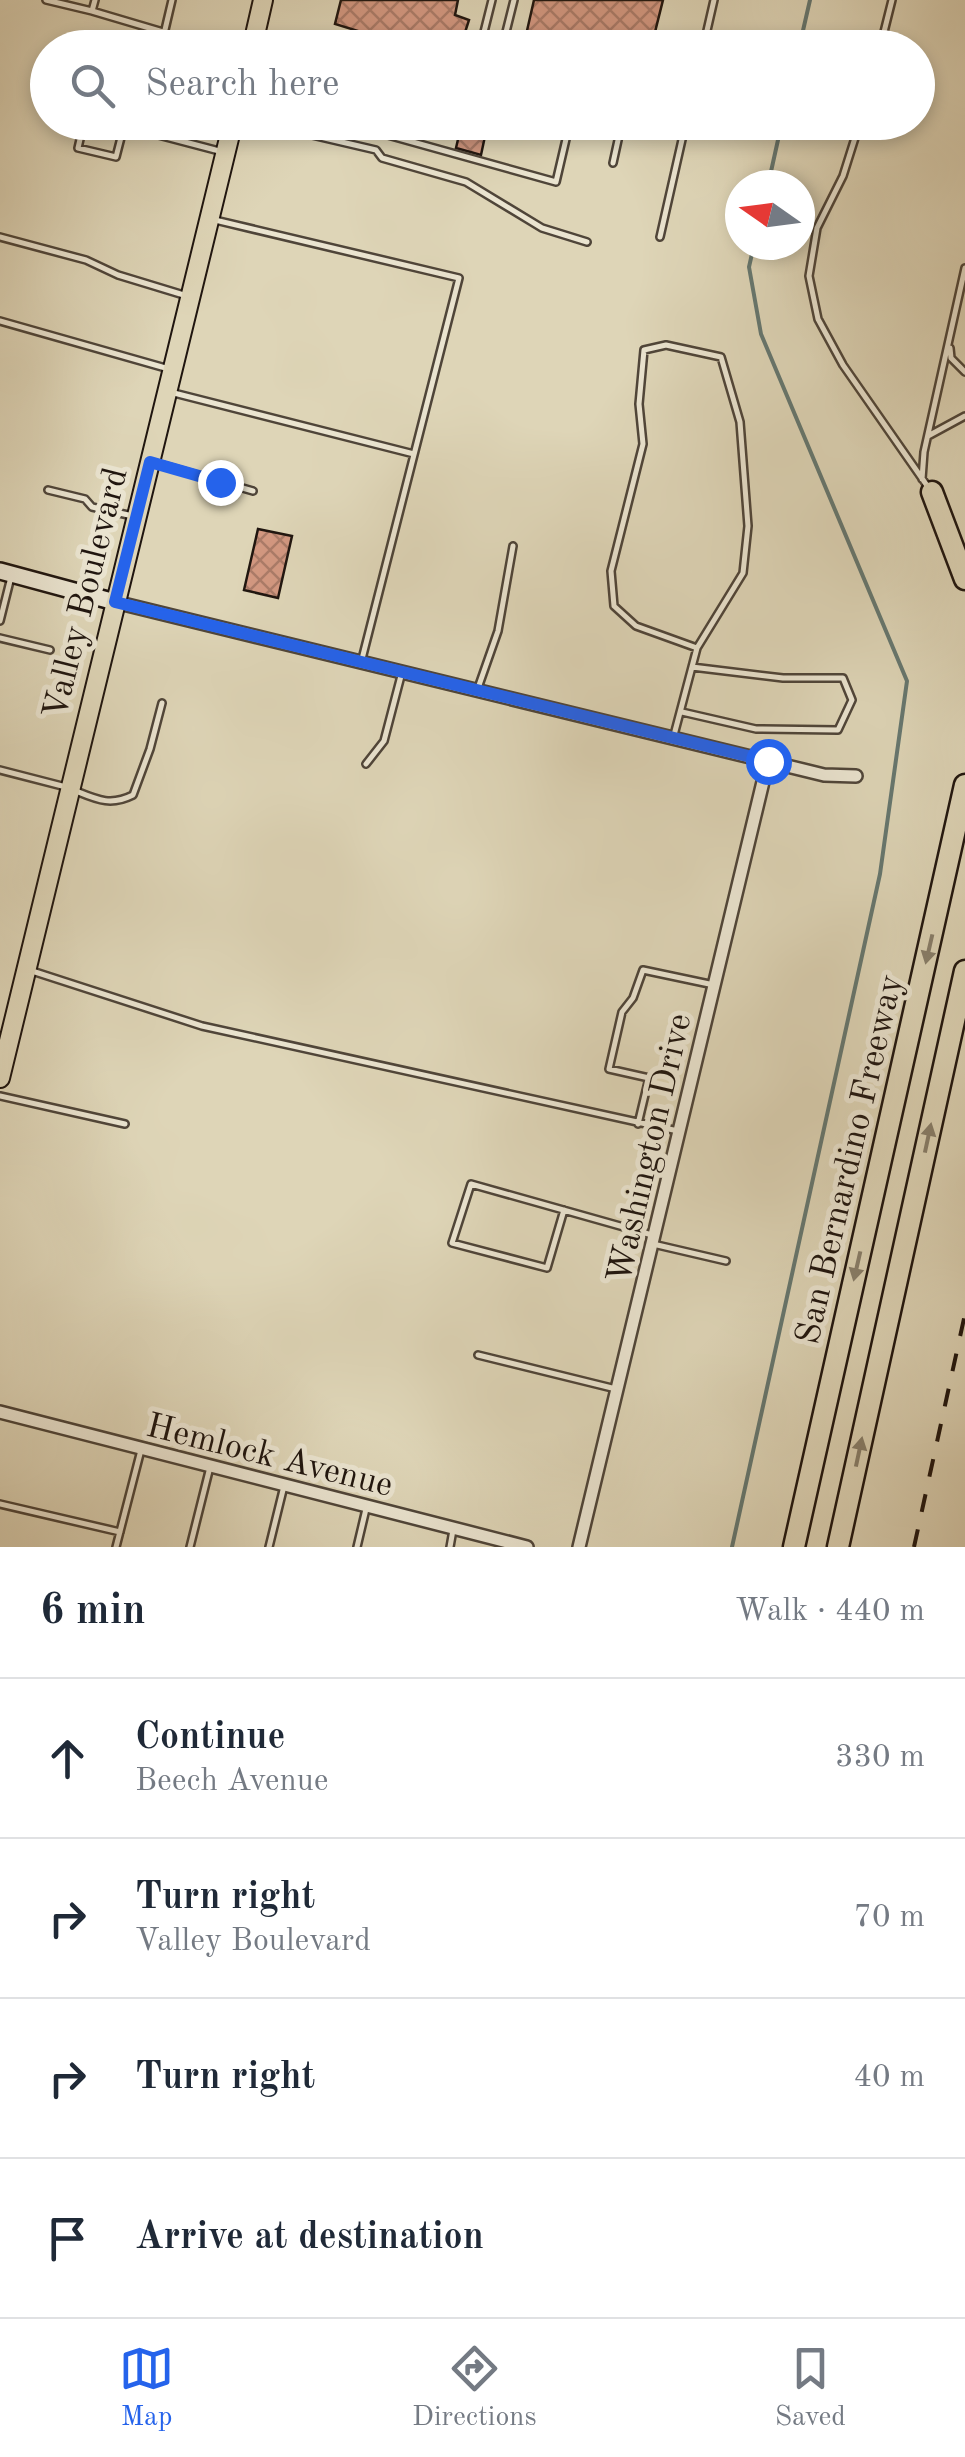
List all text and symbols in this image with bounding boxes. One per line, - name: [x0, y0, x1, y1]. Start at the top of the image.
- search box: [30, 30, 935, 140]
- icon: search: [65, 58, 120, 113]
- text: Search here: [145, 66, 340, 104]
- north arrow: [725, 170, 815, 260]
- route end: [198, 460, 244, 506]
- street label: Valley Boulevard: [38, 464, 135, 723]
- route start: [746, 739, 792, 785]
- one-way arrow: [921, 933, 936, 964]
- street label: San Bernardino Freeway: [791, 971, 910, 1348]
- street label: Washington Drive: [602, 1010, 699, 1287]
- one-way arrow: [921, 1122, 937, 1153]
- one-way arrow: [849, 1251, 865, 1282]
- street label: Hemlock Avenue: [143, 1409, 396, 1504]
- one-way arrow: [852, 1436, 868, 1467]
- text: 6 min: [40, 1591, 146, 1633]
- text: Walk · 440 m: [735, 1596, 925, 1628]
- text: Continue: [135, 1719, 285, 1757]
- icon: ahead: [40, 1731, 95, 1786]
- text: 330 m: [835, 1742, 925, 1774]
- text: Beech Avenue: [135, 1766, 328, 1798]
- text: Turn right: [135, 1879, 315, 1917]
- icon: right: [40, 1891, 95, 1946]
- text: 70 m: [854, 1902, 925, 1934]
- text: Valley Boulevard: [135, 1926, 371, 1958]
- icon: right: [40, 2051, 95, 2106]
- text: Turn right: [135, 2059, 315, 2097]
- text: 40 m: [854, 2062, 925, 2094]
- icon: arrive: [40, 2211, 95, 2266]
- text: Arrive at destination: [135, 2219, 484, 2257]
- tab: Map: [119, 2341, 174, 2436]
- tab: Directions: [412, 2341, 537, 2436]
- tab: Saved: [775, 2341, 846, 2436]

